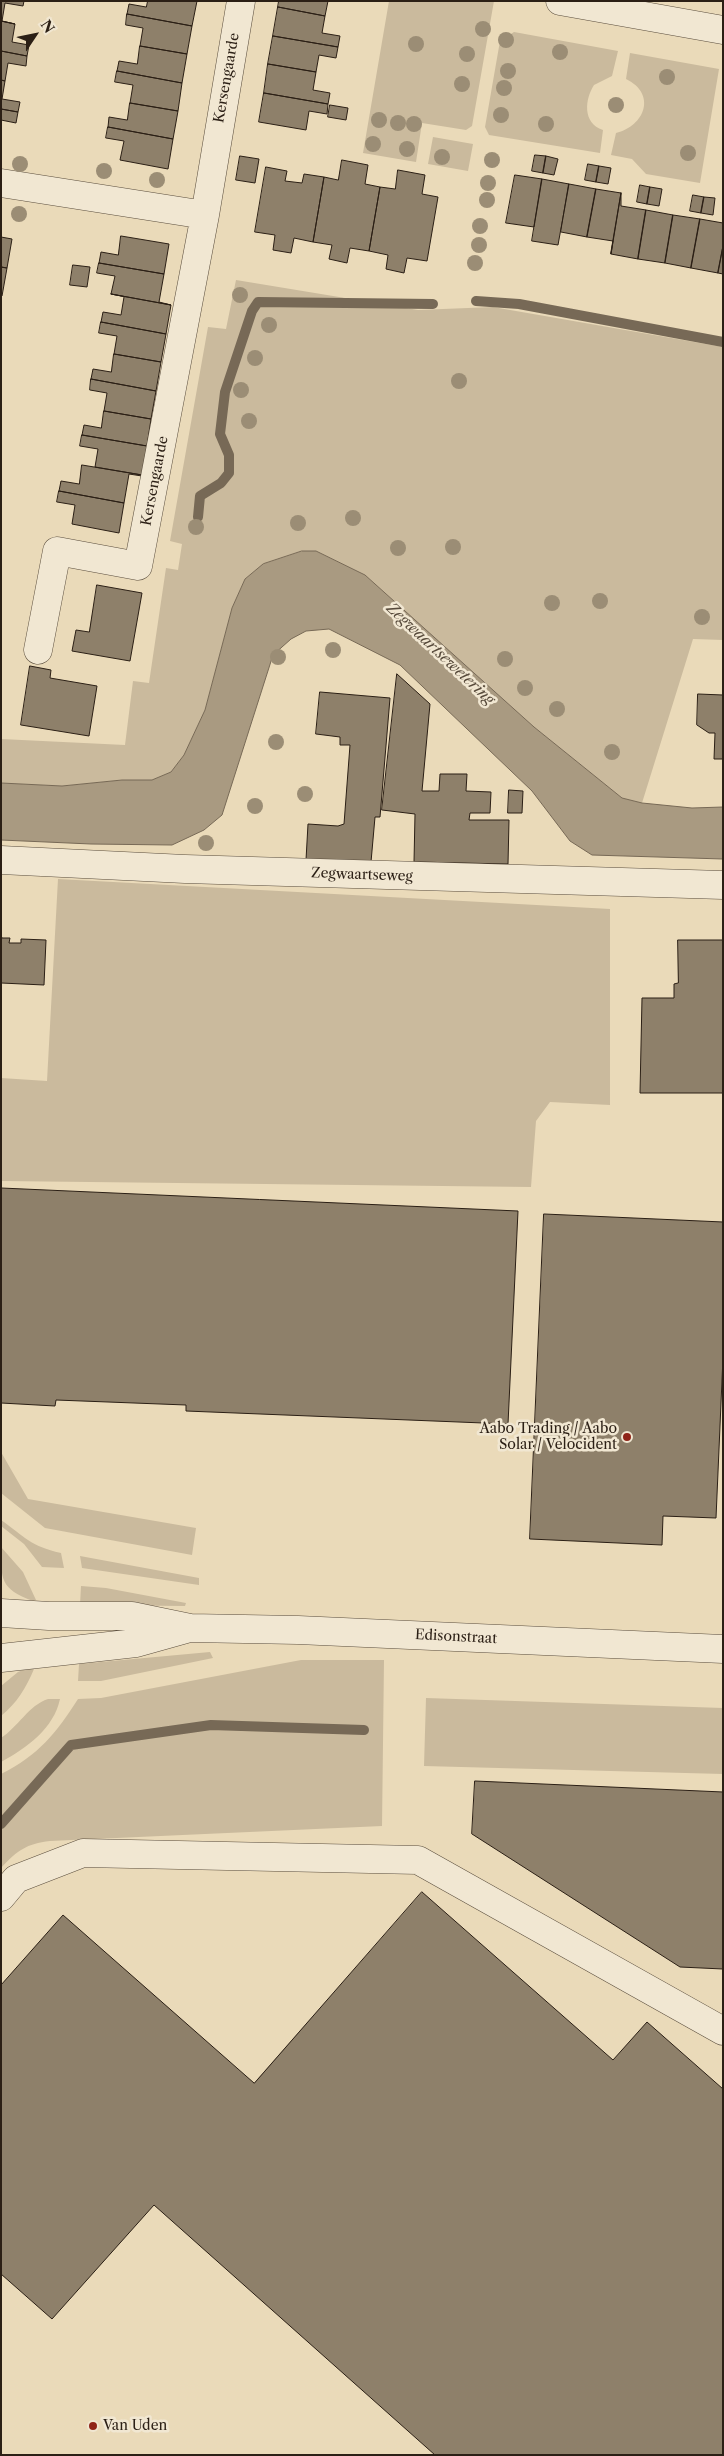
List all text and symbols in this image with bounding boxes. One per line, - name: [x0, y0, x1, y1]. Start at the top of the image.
- north arrow: [10, 10, 60, 60]
- text: N: [37, 17, 58, 37]
- street label: Kersengaarde: [211, 32, 243, 124]
- street label: Kersengaarde: [138, 435, 172, 527]
- water label: Zegwaartsewetering: [382, 599, 498, 709]
- street label: Zegwaartseweg: [311, 865, 413, 885]
- place label: Aabo Trading / Aabo Solar / Velocident: [479, 1421, 617, 1454]
- marker: Aabo Trading / Aabo Solar / Velocident: [621, 1431, 633, 1443]
- street label: Edisonstraat: [414, 1626, 498, 1648]
- place label: Van Uden: [103, 2418, 167, 2434]
- marker: Van Uden: [87, 2420, 99, 2432]

